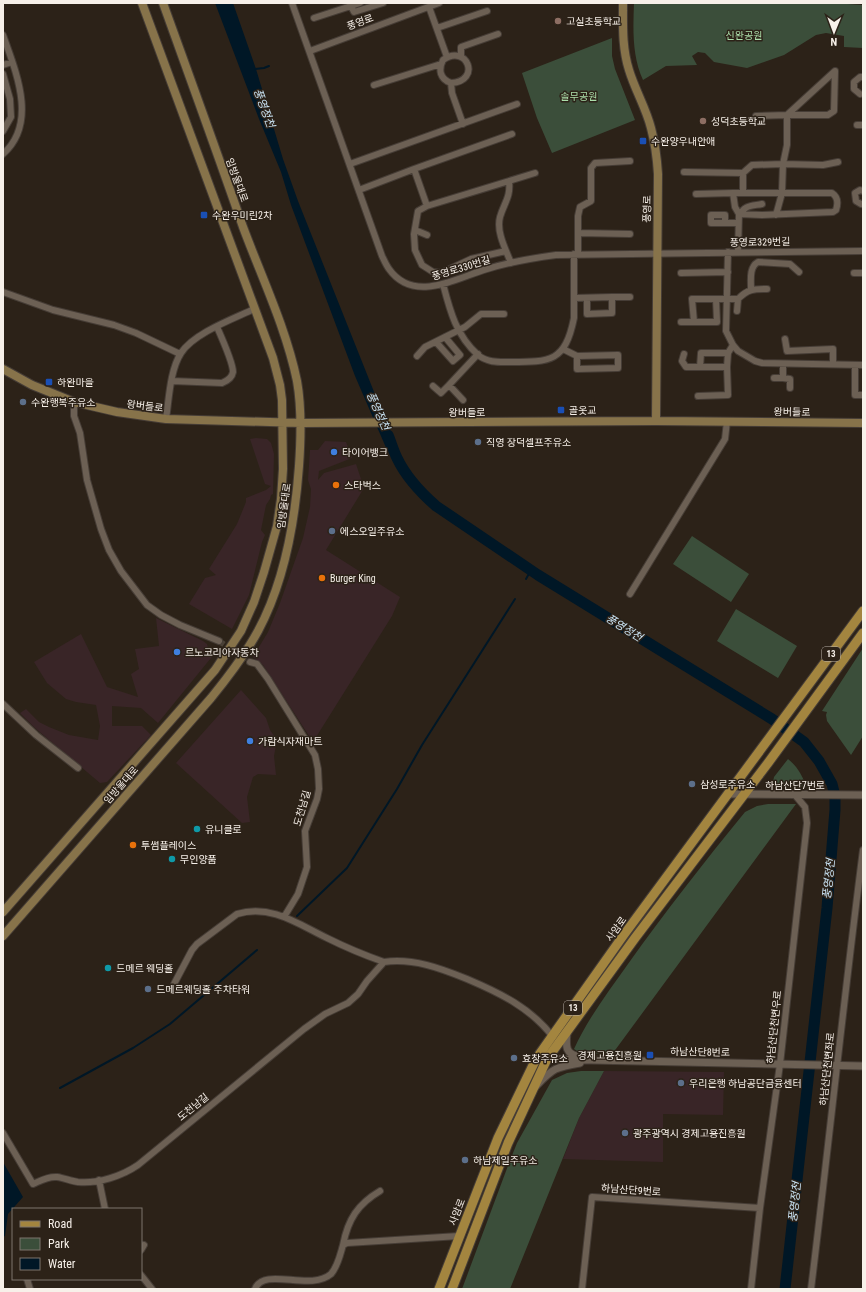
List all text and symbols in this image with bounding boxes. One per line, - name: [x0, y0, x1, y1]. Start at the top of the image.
- street label: 풍영로: [345, 12, 375, 32]
- north arrow: [814, 12, 854, 52]
- marker: 고실초등학교: [553, 16, 563, 26]
- place label: 고실초등학교: [566, 16, 621, 27]
- park label: 신완공원: [726, 30, 762, 41]
- text: N: [830, 35, 837, 48]
- water label: 풍영정천: [251, 87, 278, 131]
- park label: 솔무공원: [561, 91, 597, 102]
- marker: 성덕초등학교: [698, 116, 708, 126]
- place label: 성덕초등학교: [711, 116, 766, 127]
- marker: 수완양우내안애: [638, 136, 648, 146]
- place label: 수완양우내안애: [651, 136, 715, 147]
- street label: 임방울대로: [224, 157, 250, 203]
- street label: 풍영로: [641, 195, 653, 223]
- marker: 수완우미린2차: [199, 210, 209, 220]
- place label: 수완우미린2차: [212, 210, 273, 221]
- street label: 풍영로329번길: [730, 236, 790, 248]
- street label: 풍영로330번길: [430, 254, 492, 282]
- marker: 하완마을: [44, 377, 54, 387]
- place label: 하완마을: [57, 377, 94, 388]
- water label: 풍영정천: [364, 390, 393, 434]
- marker: 수완행복주유소: [18, 397, 28, 407]
- place label: 수완행복주유소: [31, 397, 95, 408]
- street label: 왕버들로: [126, 398, 164, 414]
- marker: 골옷교: [556, 405, 566, 415]
- place label: 골옷교: [569, 405, 597, 416]
- street label: 왕버들로: [774, 406, 810, 418]
- street label: 왕버들로: [449, 407, 485, 418]
- marker: 직영 장덕셀프주유소: [473, 437, 483, 447]
- place label: 직영 장덕셀프주유소: [486, 437, 571, 448]
- marker: 타이어뱅크: [329, 447, 339, 457]
- place label: 타이어뱅크: [342, 447, 388, 458]
- marker: 스타벅스: [331, 480, 341, 490]
- place label: 스타벅스: [344, 480, 381, 491]
- street label: 임방울대로: [275, 482, 293, 530]
- marker: 에스오일주유소: [327, 526, 337, 536]
- place label: 에스오일주유소: [340, 526, 404, 537]
- marker: Burger King: [317, 573, 327, 583]
- place label: Burger King: [330, 573, 376, 584]
- water label: 풍영정천: [603, 612, 646, 645]
- marker: 르노코리아자동차: [172, 647, 182, 657]
- place label: 르노코리아자동차: [185, 647, 259, 658]
- road number: 13: [822, 647, 840, 661]
- marker: 가람식자재마트: [245, 736, 255, 746]
- place label: 가람식자재마트: [258, 736, 322, 747]
- street label: 임방울대로: [102, 764, 140, 806]
- marker: 삼성로주유소: [687, 779, 697, 789]
- place label: 삼성로주유소: [700, 779, 755, 790]
- street label: 하남산단7번로: [765, 780, 825, 791]
- street label: 도천남길: [292, 789, 312, 827]
- marker: 유니클로: [192, 824, 202, 834]
- place label: 유니클로: [205, 824, 242, 835]
- marker: 투썸플레이스: [128, 840, 138, 850]
- place label: 투썸플레이스: [141, 840, 196, 851]
- marker: 무인양품: [167, 854, 177, 864]
- place label: 무인양품: [180, 854, 217, 865]
- water label: 풍영정천: [820, 856, 838, 900]
- street label: 사암로: [603, 915, 629, 943]
- marker: 드메르 웨딩홀: [103, 963, 113, 973]
- place label: 드메르 웨딩홀: [116, 963, 174, 974]
- marker: 드메르웨딩홀 주차타워: [143, 984, 153, 994]
- place label: 드메르웨딩홀 주차타워: [156, 984, 250, 995]
- street label: 하남산단천변우로: [765, 990, 783, 1064]
- road number: 13: [564, 1001, 582, 1015]
- street label: 하남산단천변좌로: [818, 1032, 836, 1106]
- street label: 하남산단8번로: [670, 1046, 730, 1058]
- place label: 경제고용진흥원: [578, 1050, 642, 1061]
- marker: 경제고용진흥원: [645, 1050, 655, 1060]
- marker: 효창주유소: [509, 1053, 519, 1063]
- place label: 효창주유소: [522, 1053, 568, 1064]
- marker: 우리은행 하남공단금융센터: [676, 1078, 686, 1088]
- place label: 우리은행 하남공단금융센터: [689, 1078, 802, 1089]
- street label: 도천남길: [175, 1091, 211, 1123]
- marker: 광주광역시 경제고용진흥원: [620, 1128, 630, 1138]
- place label: 광주광역시 경제고용진흥원: [633, 1128, 746, 1139]
- marker: 하남제일주유소: [460, 1155, 470, 1165]
- place label: 하남제일주유소: [473, 1155, 537, 1166]
- water label: 풍영정천: [786, 1179, 804, 1223]
- street label: 하남산단9번로: [601, 1182, 661, 1198]
- street label: 사암로: [447, 1197, 467, 1227]
- legend: [12, 1208, 142, 1280]
- text: Road: [48, 1217, 72, 1231]
- text: Park: [48, 1237, 70, 1251]
- text: Water: [48, 1257, 76, 1271]

